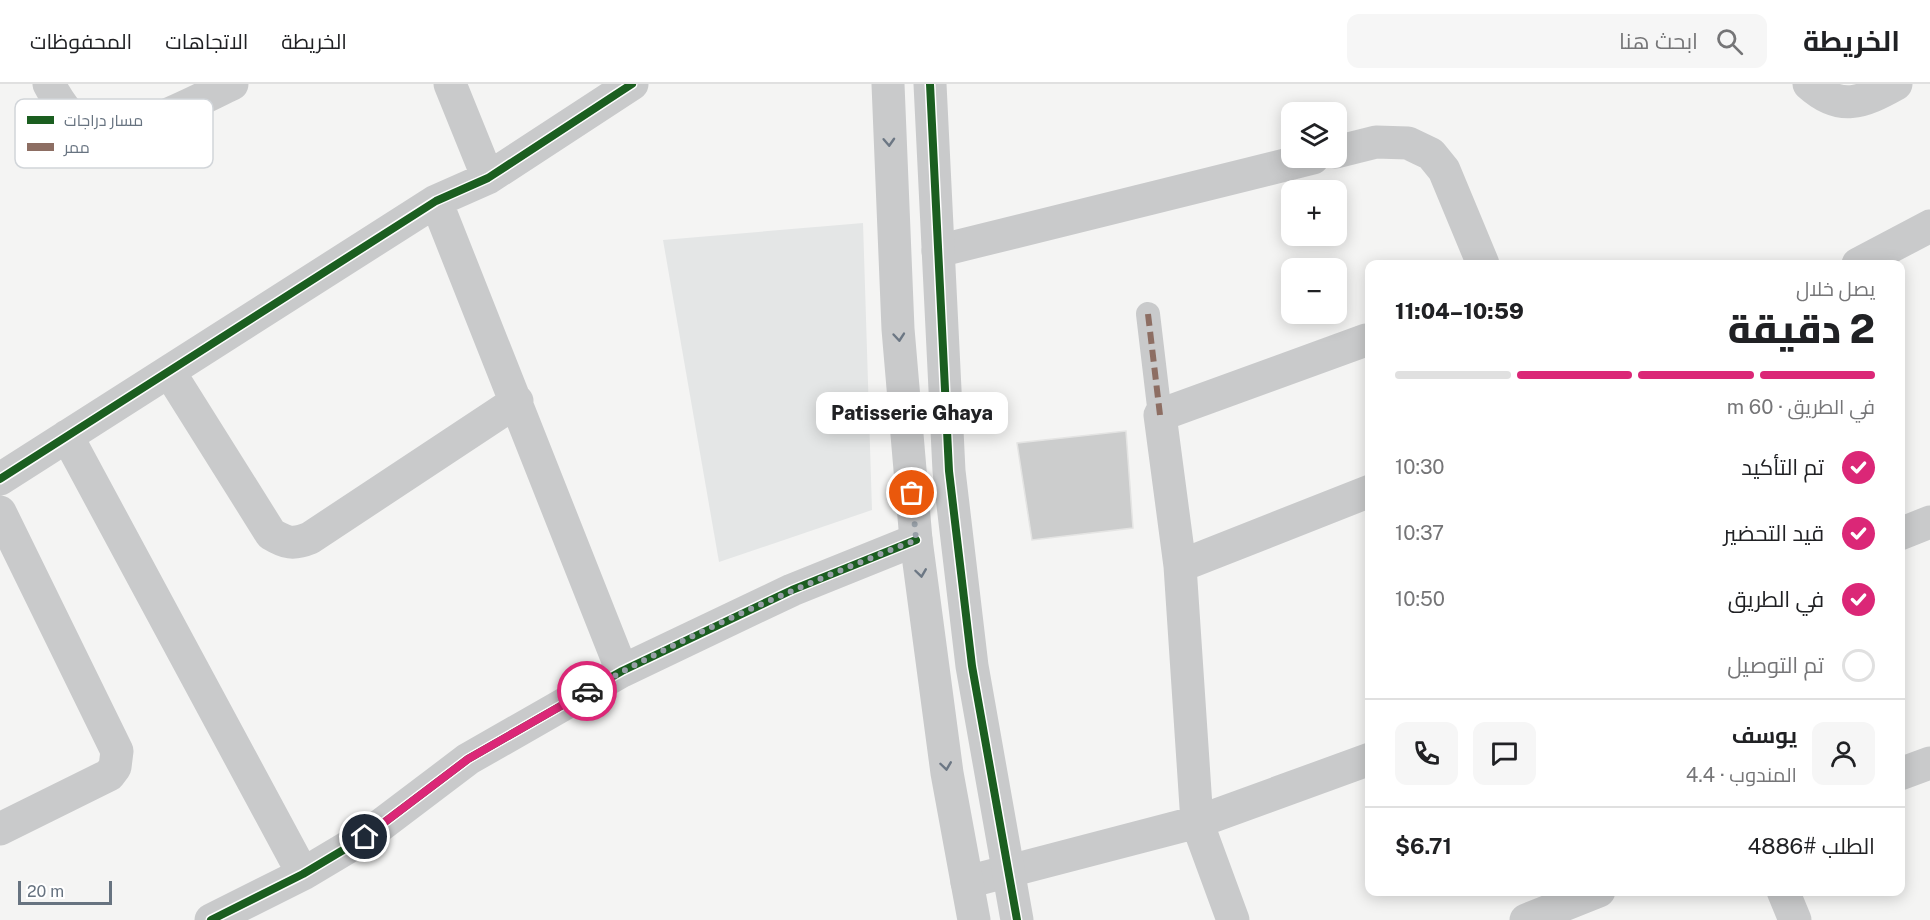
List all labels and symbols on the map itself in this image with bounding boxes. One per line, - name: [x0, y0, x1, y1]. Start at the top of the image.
- legend: [15, 99, 213, 168]
- text: مسار دراجات: [64, 111, 143, 130]
- text: ممر: [63, 138, 90, 157]
- one-way arrow: [883, 138, 896, 147]
- one-way arrow: [892, 333, 905, 342]
- callout: Patisserie Ghaya: [816, 391, 1008, 433]
- pin: [886, 467, 937, 518]
- one-way arrow: [914, 569, 926, 578]
- courier: [557, 661, 617, 721]
- one-way arrow: [940, 762, 952, 771]
- pin: [339, 811, 390, 862]
- scale bar: [18, 878, 112, 906]

